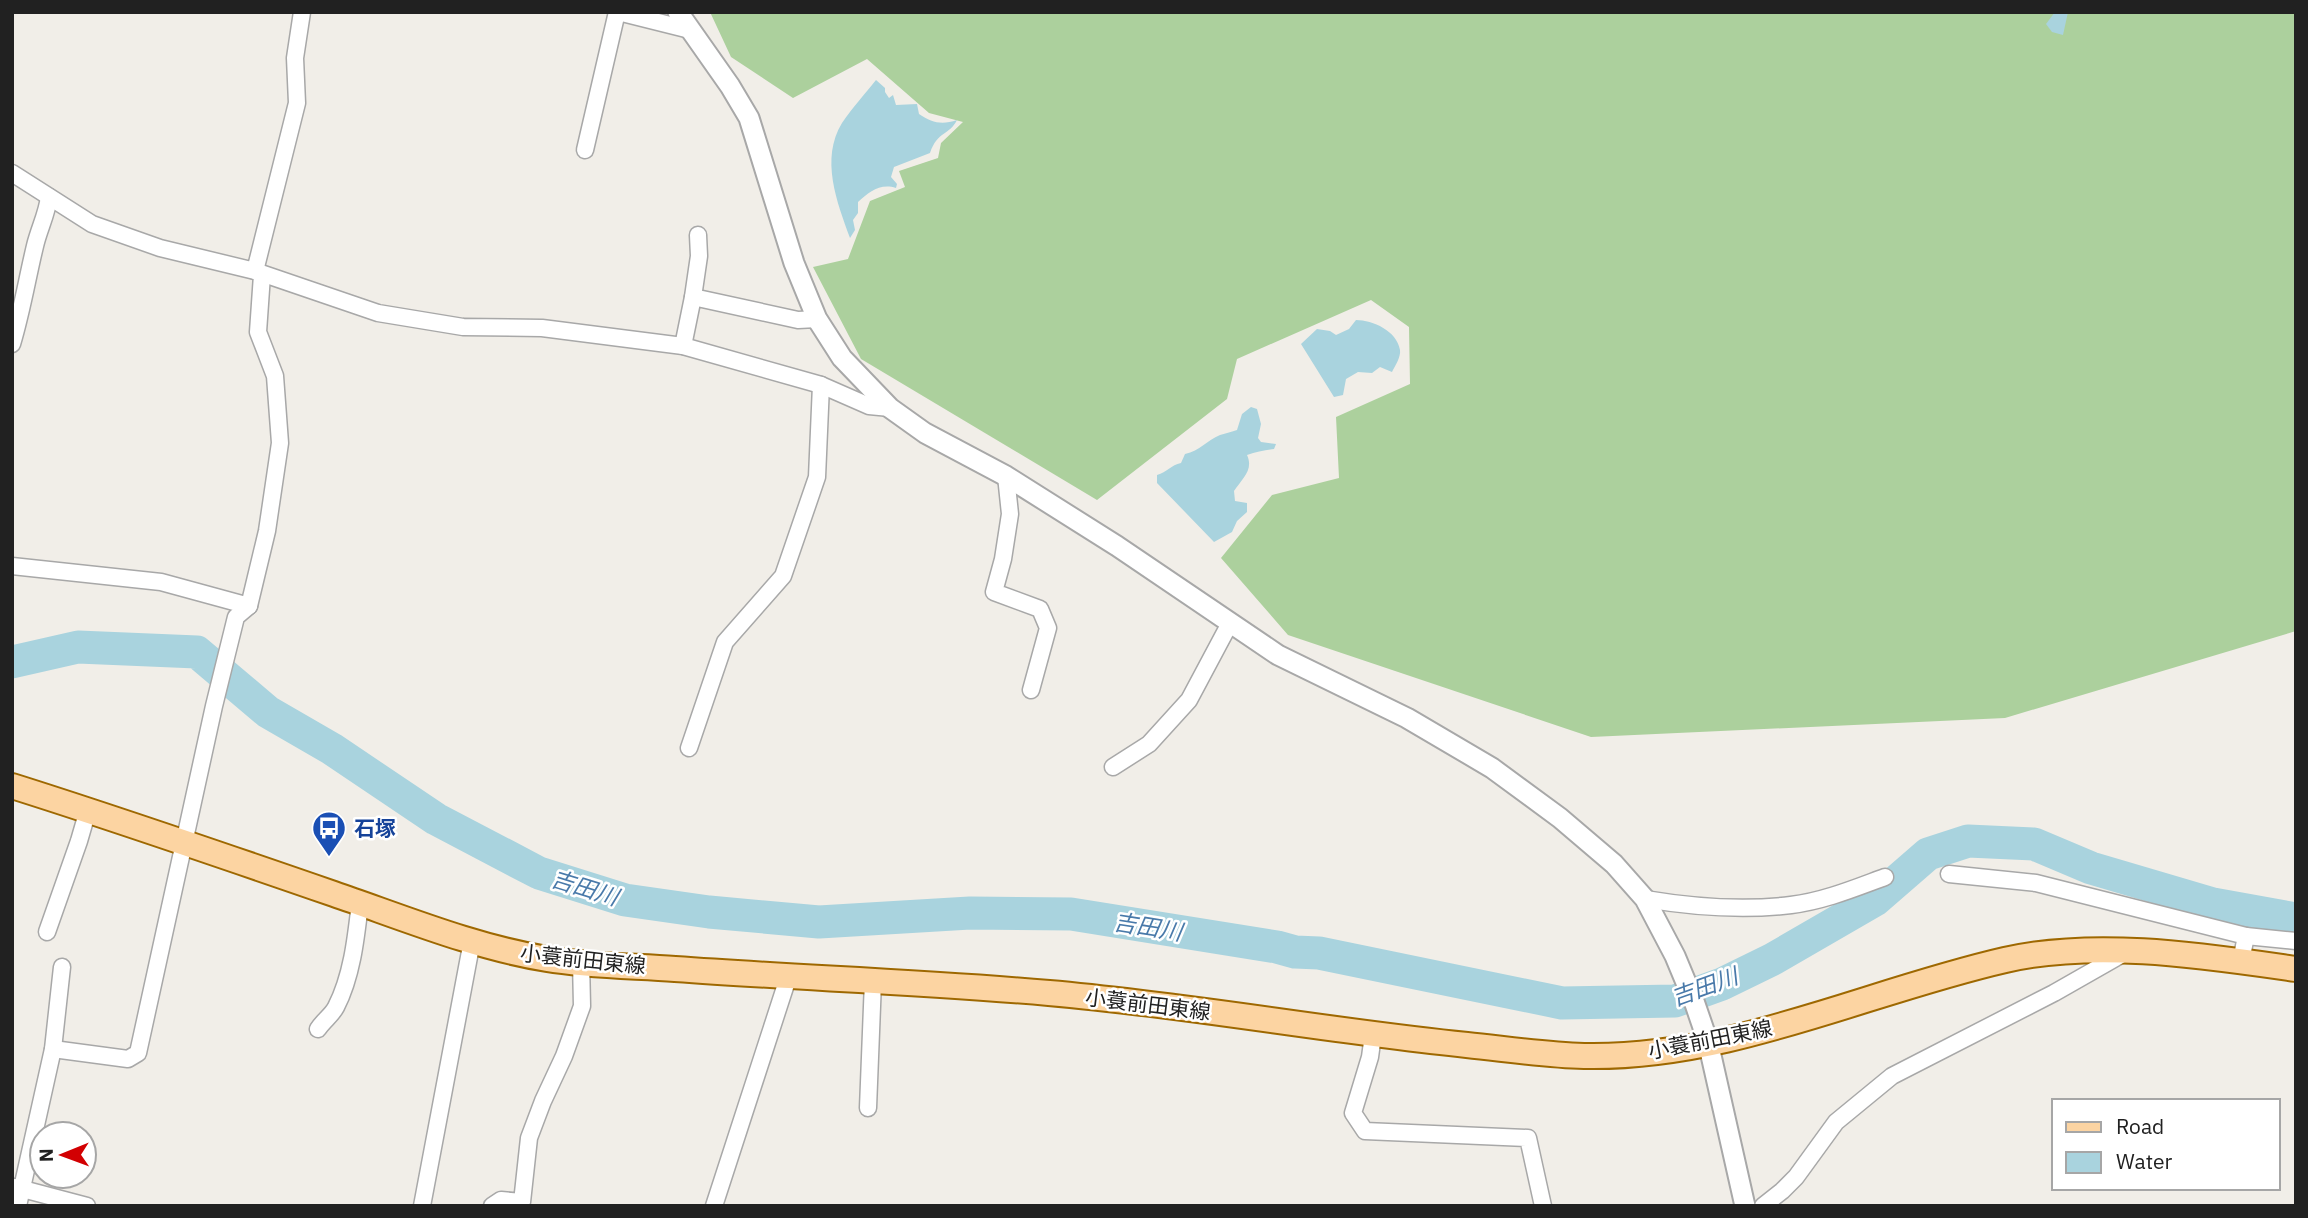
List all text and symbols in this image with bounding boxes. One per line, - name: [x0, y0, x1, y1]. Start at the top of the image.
- bus stop icon: 石塚: [310, 809, 348, 858]
- place label: 石塚: [354, 814, 396, 842]
- water label: 吉田川: [548, 863, 625, 912]
- water label: 吉田川: [1112, 906, 1187, 947]
- street label: 小蓑前田東線: [519, 938, 647, 980]
- water label: 吉田川: [1666, 959, 1744, 1012]
- street label: 小蓑前田東線: [1084, 982, 1212, 1026]
- street label: 小蓑前田東線: [1645, 1013, 1775, 1065]
- legend: [2052, 1099, 2280, 1190]
- text: Road: [2116, 1112, 2164, 1140]
- north arrow: [28, 1120, 98, 1190]
- text: Water: [2116, 1147, 2173, 1175]
- text: N: [34, 1148, 58, 1162]

